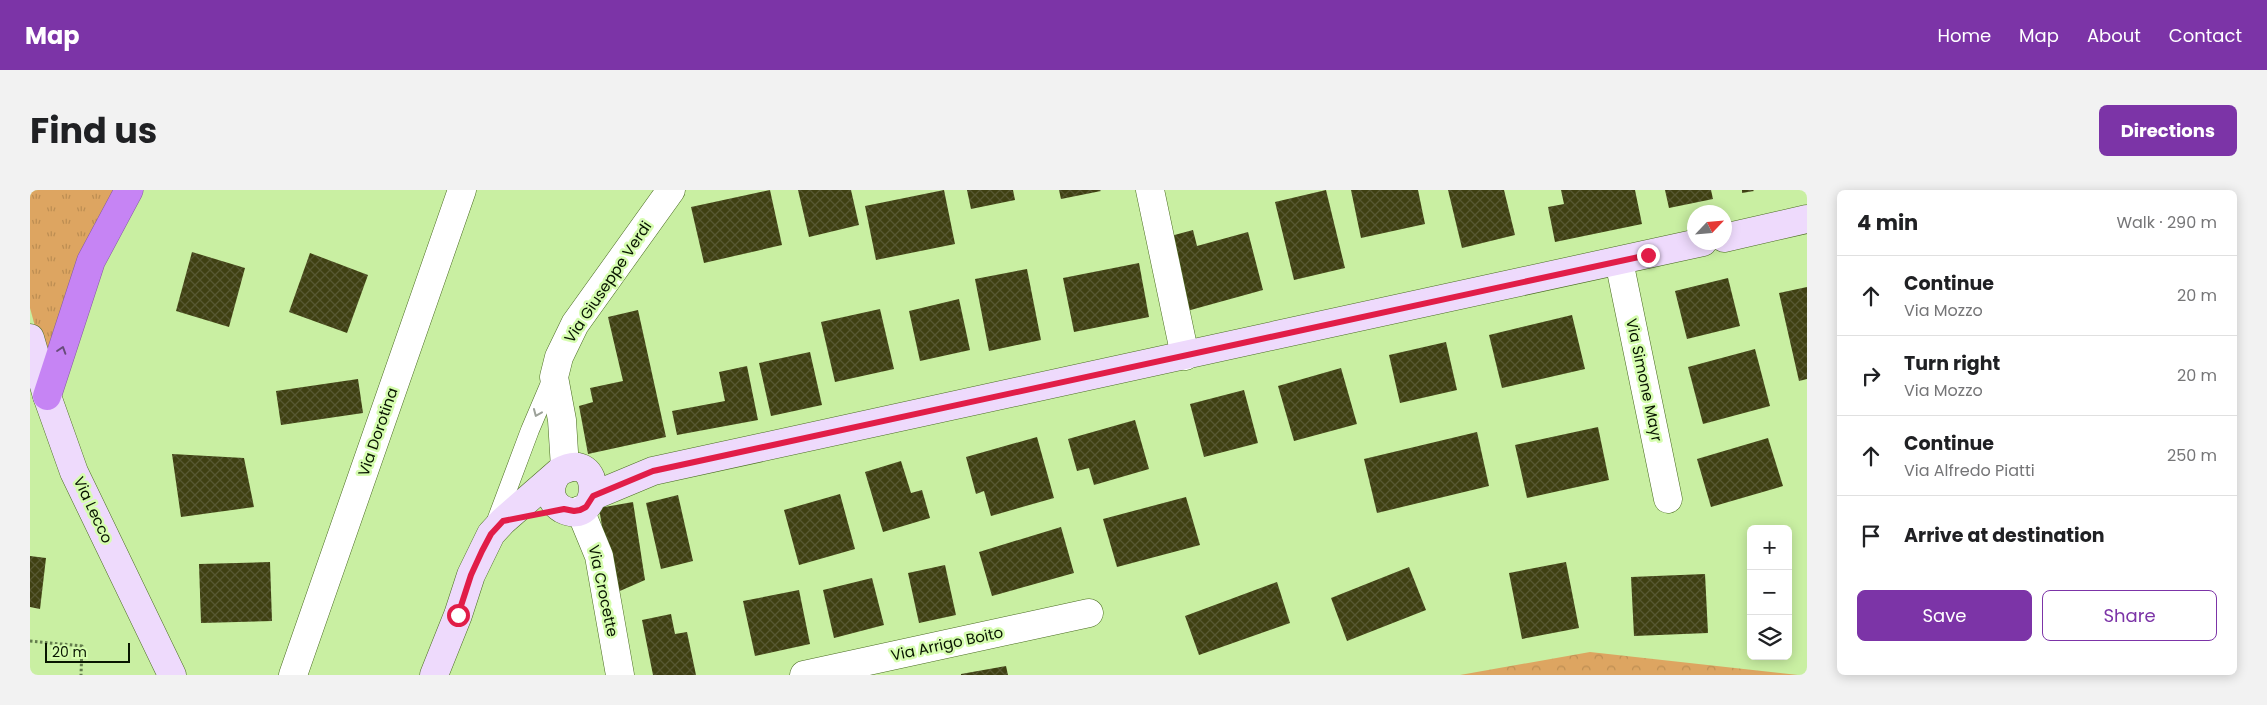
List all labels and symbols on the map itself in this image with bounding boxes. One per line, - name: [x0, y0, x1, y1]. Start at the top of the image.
- north arrow: [1687, 205, 1732, 250]
- street label: Via Giuseppe Verdi: [559, 217, 656, 347]
- route end: [1637, 244, 1660, 267]
- street label: Via Simone Mayr: [1621, 316, 1668, 444]
- one-way arrow: [56, 346, 66, 355]
- street label: Via Dorotina: [353, 385, 402, 479]
- one-way arrow: [533, 408, 544, 417]
- street label: Via Lecco: [69, 473, 118, 547]
- street label: Via Crocette: [584, 543, 623, 639]
- route start: [447, 604, 470, 627]
- street label: Via Arrigo Boito: [889, 621, 1005, 666]
- scale bar: [45, 640, 130, 663]

